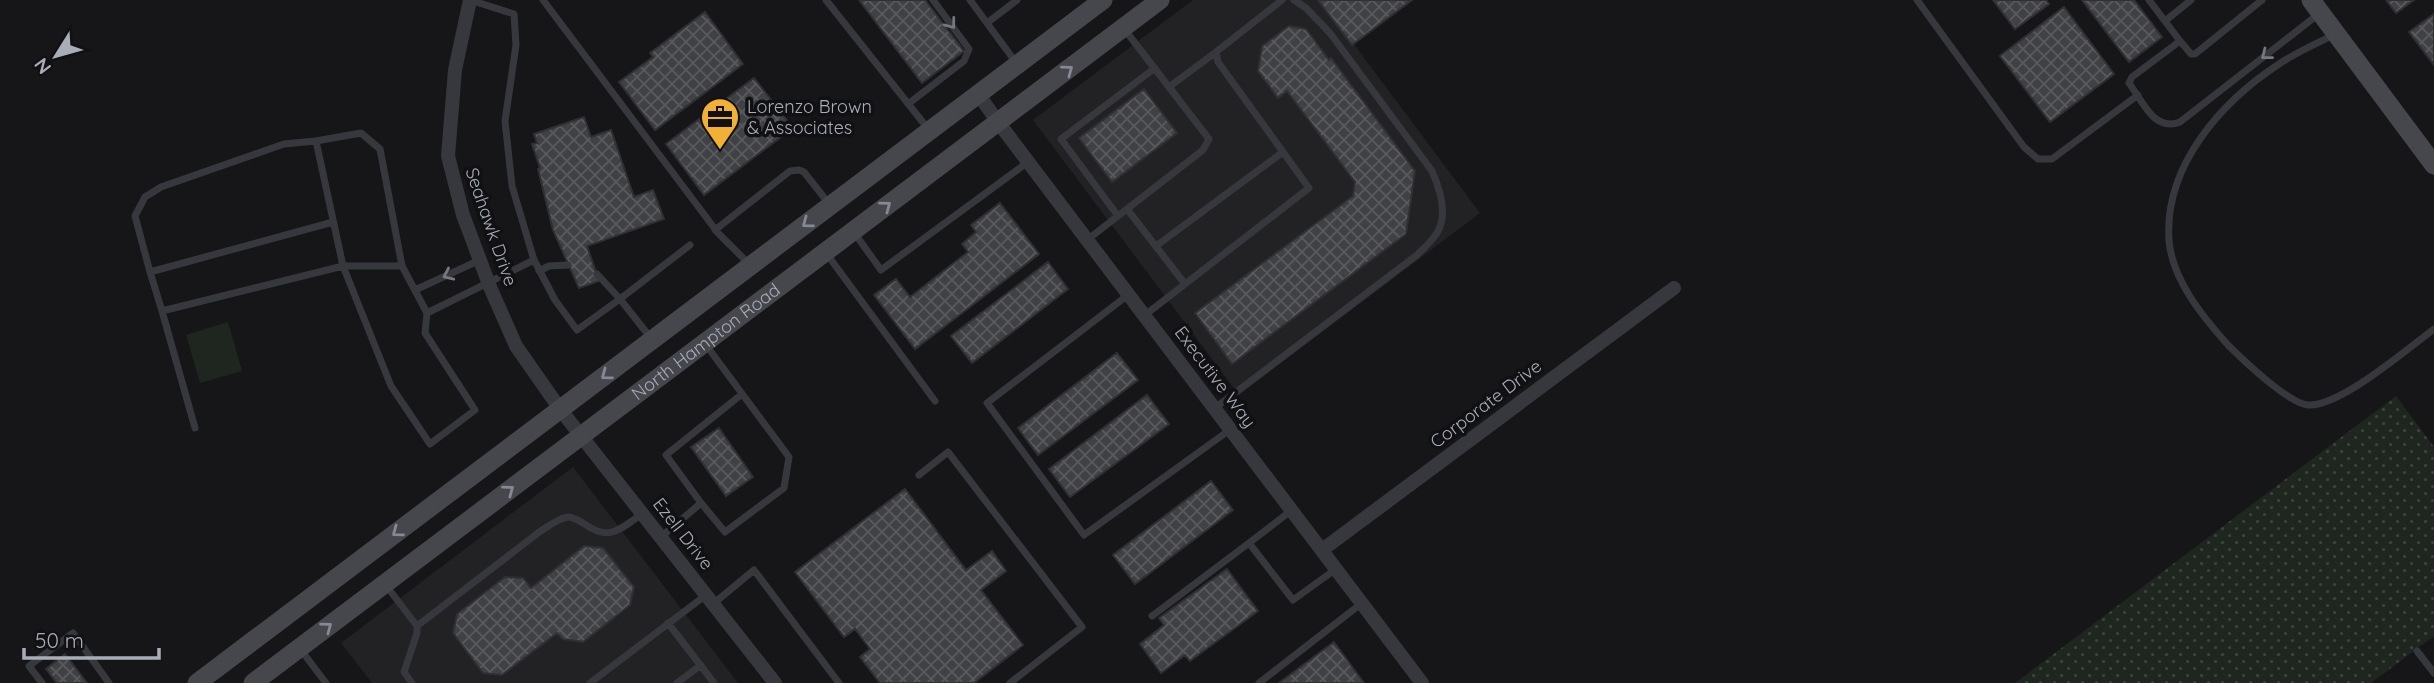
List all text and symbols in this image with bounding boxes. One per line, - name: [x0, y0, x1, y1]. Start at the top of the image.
- one-way arrow: [942, 16, 955, 29]
- north arrow: [21, 21, 91, 91]
- one-way arrow: [2262, 46, 2274, 59]
- text: N: [29, 53, 56, 79]
- one-way arrow: [1060, 65, 1073, 78]
- place label: Lorenzo Brown & Associates: [747, 95, 872, 139]
- office icon: Lorenzo Brown & Associates: [699, 96, 741, 151]
- street label: Seahawk Drive: [460, 165, 522, 289]
- one-way arrow: [878, 202, 891, 215]
- one-way arrow: [802, 215, 814, 228]
- one-way arrow: [442, 267, 455, 281]
- street label: North Hampton Road: [627, 278, 785, 405]
- street label: Executive Way: [1170, 321, 1261, 432]
- street label: Corporate Drive: [1426, 354, 1546, 453]
- one-way arrow: [601, 366, 614, 379]
- one-way arrow: [501, 486, 513, 499]
- street label: Ezell Drive: [648, 493, 719, 574]
- one-way arrow: [393, 524, 405, 537]
- scale bar: [24, 616, 159, 660]
- one-way arrow: [319, 623, 332, 636]
- text: 50 m: [35, 627, 84, 653]

